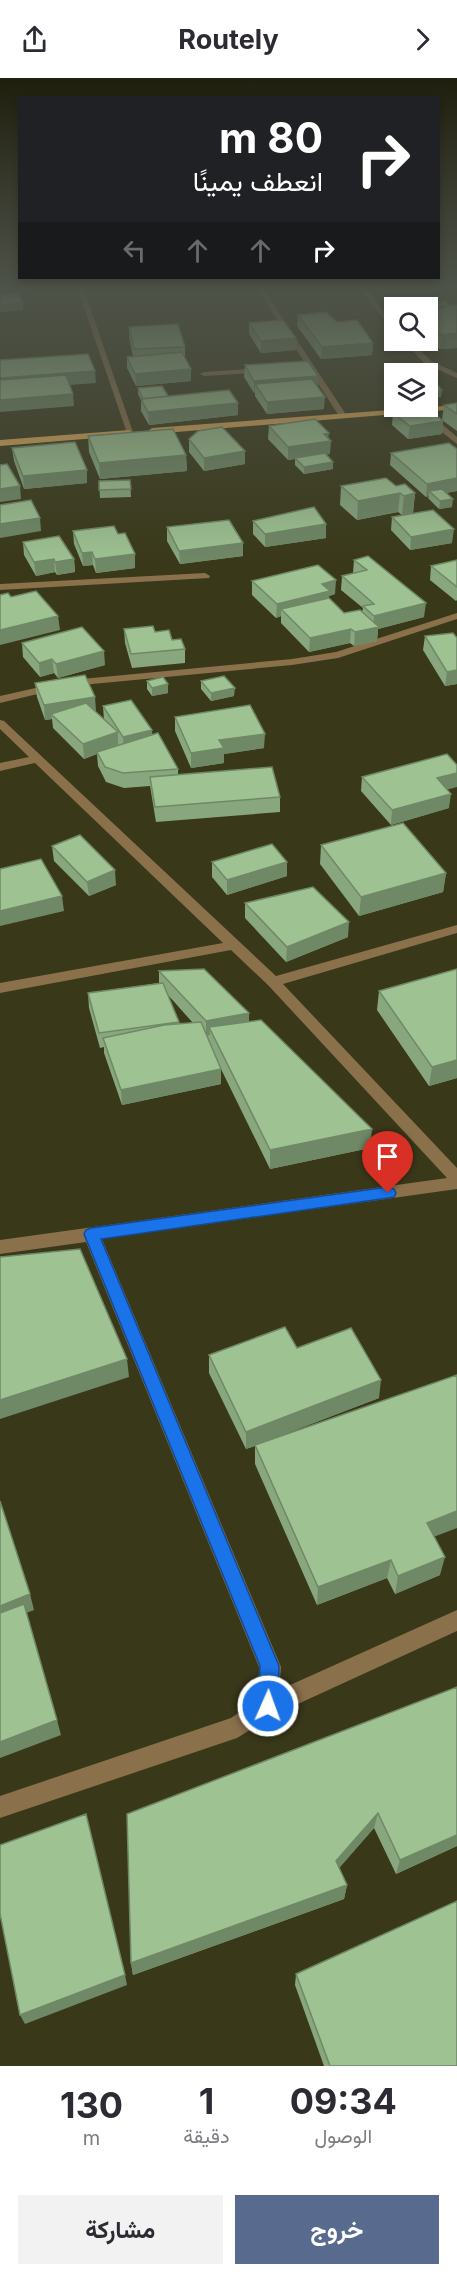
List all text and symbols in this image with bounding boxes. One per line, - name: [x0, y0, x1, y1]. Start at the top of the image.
- icon: share: [18, 23, 51, 56]
- text: Routely: [178, 23, 279, 56]
- icon: forward: [406, 23, 439, 56]
- text: 80 m: [219, 112, 323, 163]
- icon: right: [344, 120, 422, 198]
- text: انعطف يمينًا: [193, 165, 323, 198]
- icon: left: [118, 234, 151, 267]
- icon: ahead: [181, 234, 214, 267]
- icon: ahead: [244, 234, 277, 267]
- icon: right: [307, 234, 340, 267]
- map controls: [384, 297, 438, 417]
- button: search: [384, 297, 438, 351]
- button: layers: [384, 363, 438, 417]
- pin: [362, 1131, 413, 1193]
- icon: arrive: [371, 1140, 404, 1173]
- position arrow: [236, 1674, 300, 1738]
- text: 1: [199, 2079, 214, 2123]
- text: 09:34: [290, 2079, 397, 2123]
- text: 130: [60, 2083, 123, 2127]
- text: دقيقة: [183, 2124, 230, 2148]
- text: الوصول: [314, 2124, 372, 2148]
- text: m: [83, 2126, 100, 2150]
- button: مشاركة: [18, 2195, 223, 2264]
- button: خروج: [235, 2195, 439, 2264]

